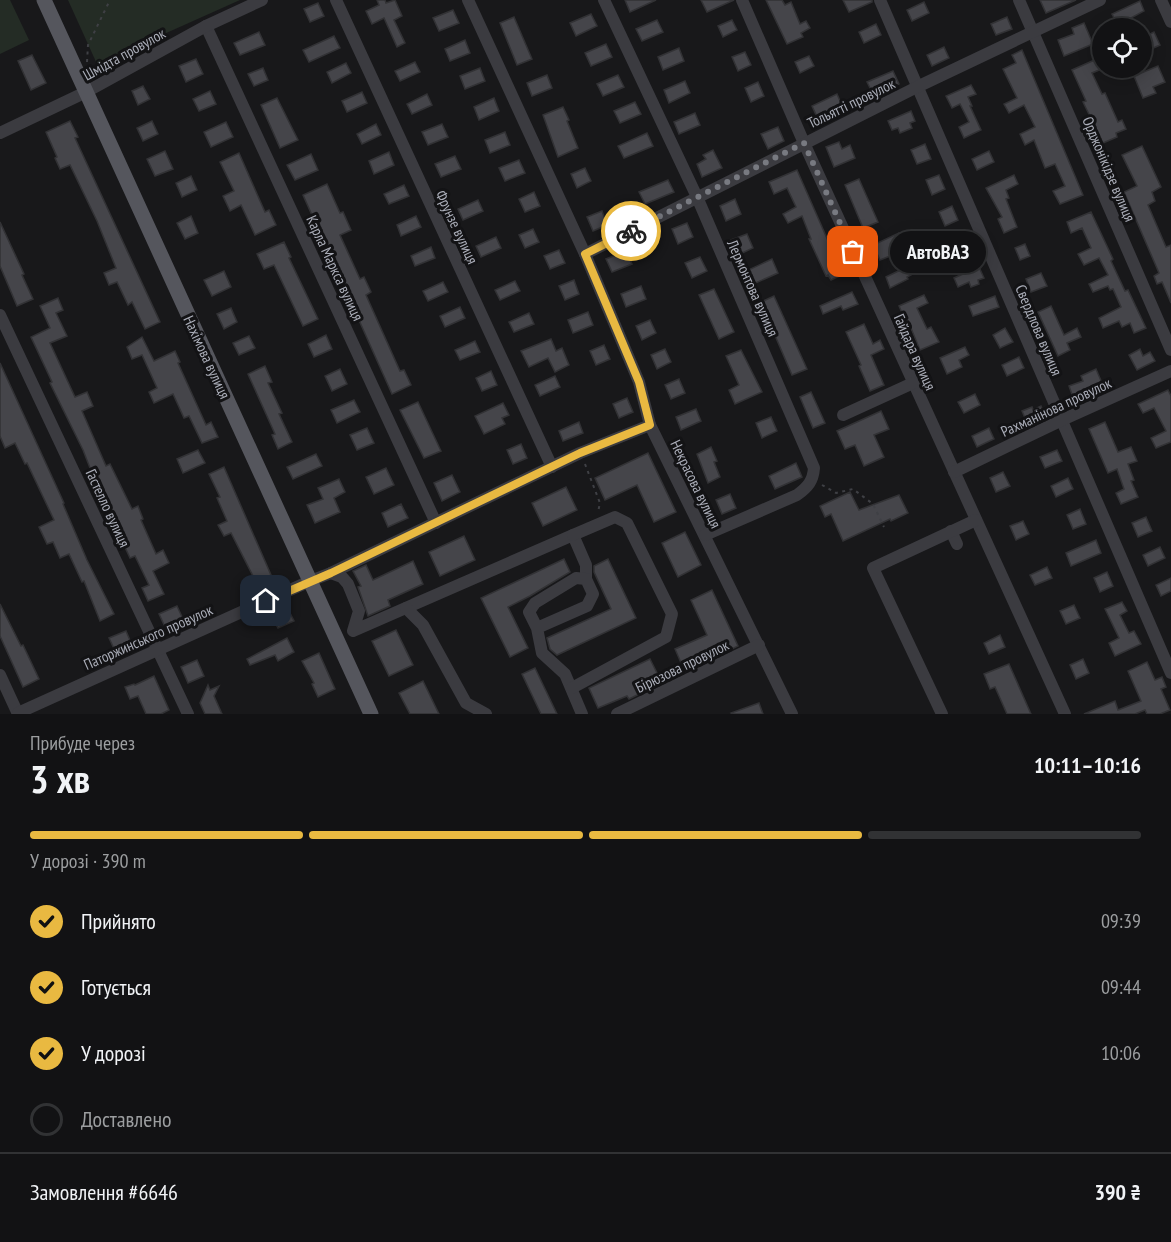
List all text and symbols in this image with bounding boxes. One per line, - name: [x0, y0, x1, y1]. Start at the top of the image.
- map controls: [1092, 18, 1152, 78]
- button: locate: [1092, 18, 1152, 78]
- street label: Шмідта провулок: [79, 23, 169, 84]
- street label: Тольятті провулок: [804, 74, 898, 132]
- street label: Орджонікідзе вулиця: [1078, 114, 1140, 225]
- street label: Фрунзе вулиця: [432, 187, 482, 267]
- courier: [601, 201, 661, 261]
- street label: Карла Маркса вулиця: [302, 212, 368, 324]
- icon: bike: [615, 215, 648, 248]
- pin: [827, 226, 878, 277]
- callout: АвтоВАЗ: [889, 231, 985, 273]
- icon: bag: [836, 235, 869, 268]
- street label: Лермонтова вулиця: [723, 236, 783, 340]
- text: АвтоВАЗ: [907, 239, 969, 265]
- street label: Свердлова вулиця: [1011, 282, 1067, 378]
- street label: Гайдара вулиця: [890, 311, 940, 393]
- street label: Нахімова вулиця: [179, 312, 235, 402]
- street label: Рахманінова провулок: [998, 373, 1114, 441]
- street label: Некрасова вулиця: [666, 437, 726, 531]
- street label: Гастелло вулиця: [82, 466, 134, 550]
- pin: [240, 575, 291, 626]
- icon: home: [249, 584, 282, 617]
- street label: Паторжинського провулок: [81, 600, 216, 674]
- street label: Бірюзова провулок: [632, 635, 732, 697]
- text: Прибуде через: [30, 730, 135, 756]
- text: 10:11–10:16: [1034, 751, 1141, 779]
- text: 3 хв: [30, 753, 90, 804]
- text: У дорозі · 390 m: [30, 848, 146, 874]
- icon: check: [30, 905, 63, 938]
- text: Прийнято: [81, 907, 156, 935]
- text: 09:39: [1101, 908, 1141, 934]
- icon: check: [30, 971, 63, 1004]
- text: Готується: [81, 973, 151, 1001]
- text: 09:44: [1101, 974, 1141, 1000]
- icon: check: [30, 1037, 63, 1070]
- text: У дорозі: [81, 1039, 146, 1067]
- text: 10:06: [1101, 1040, 1141, 1066]
- text: Доставлено: [81, 1105, 171, 1133]
- text: Замовлення #6646: [30, 1178, 178, 1206]
- text: 390 ₴: [1094, 1178, 1141, 1206]

